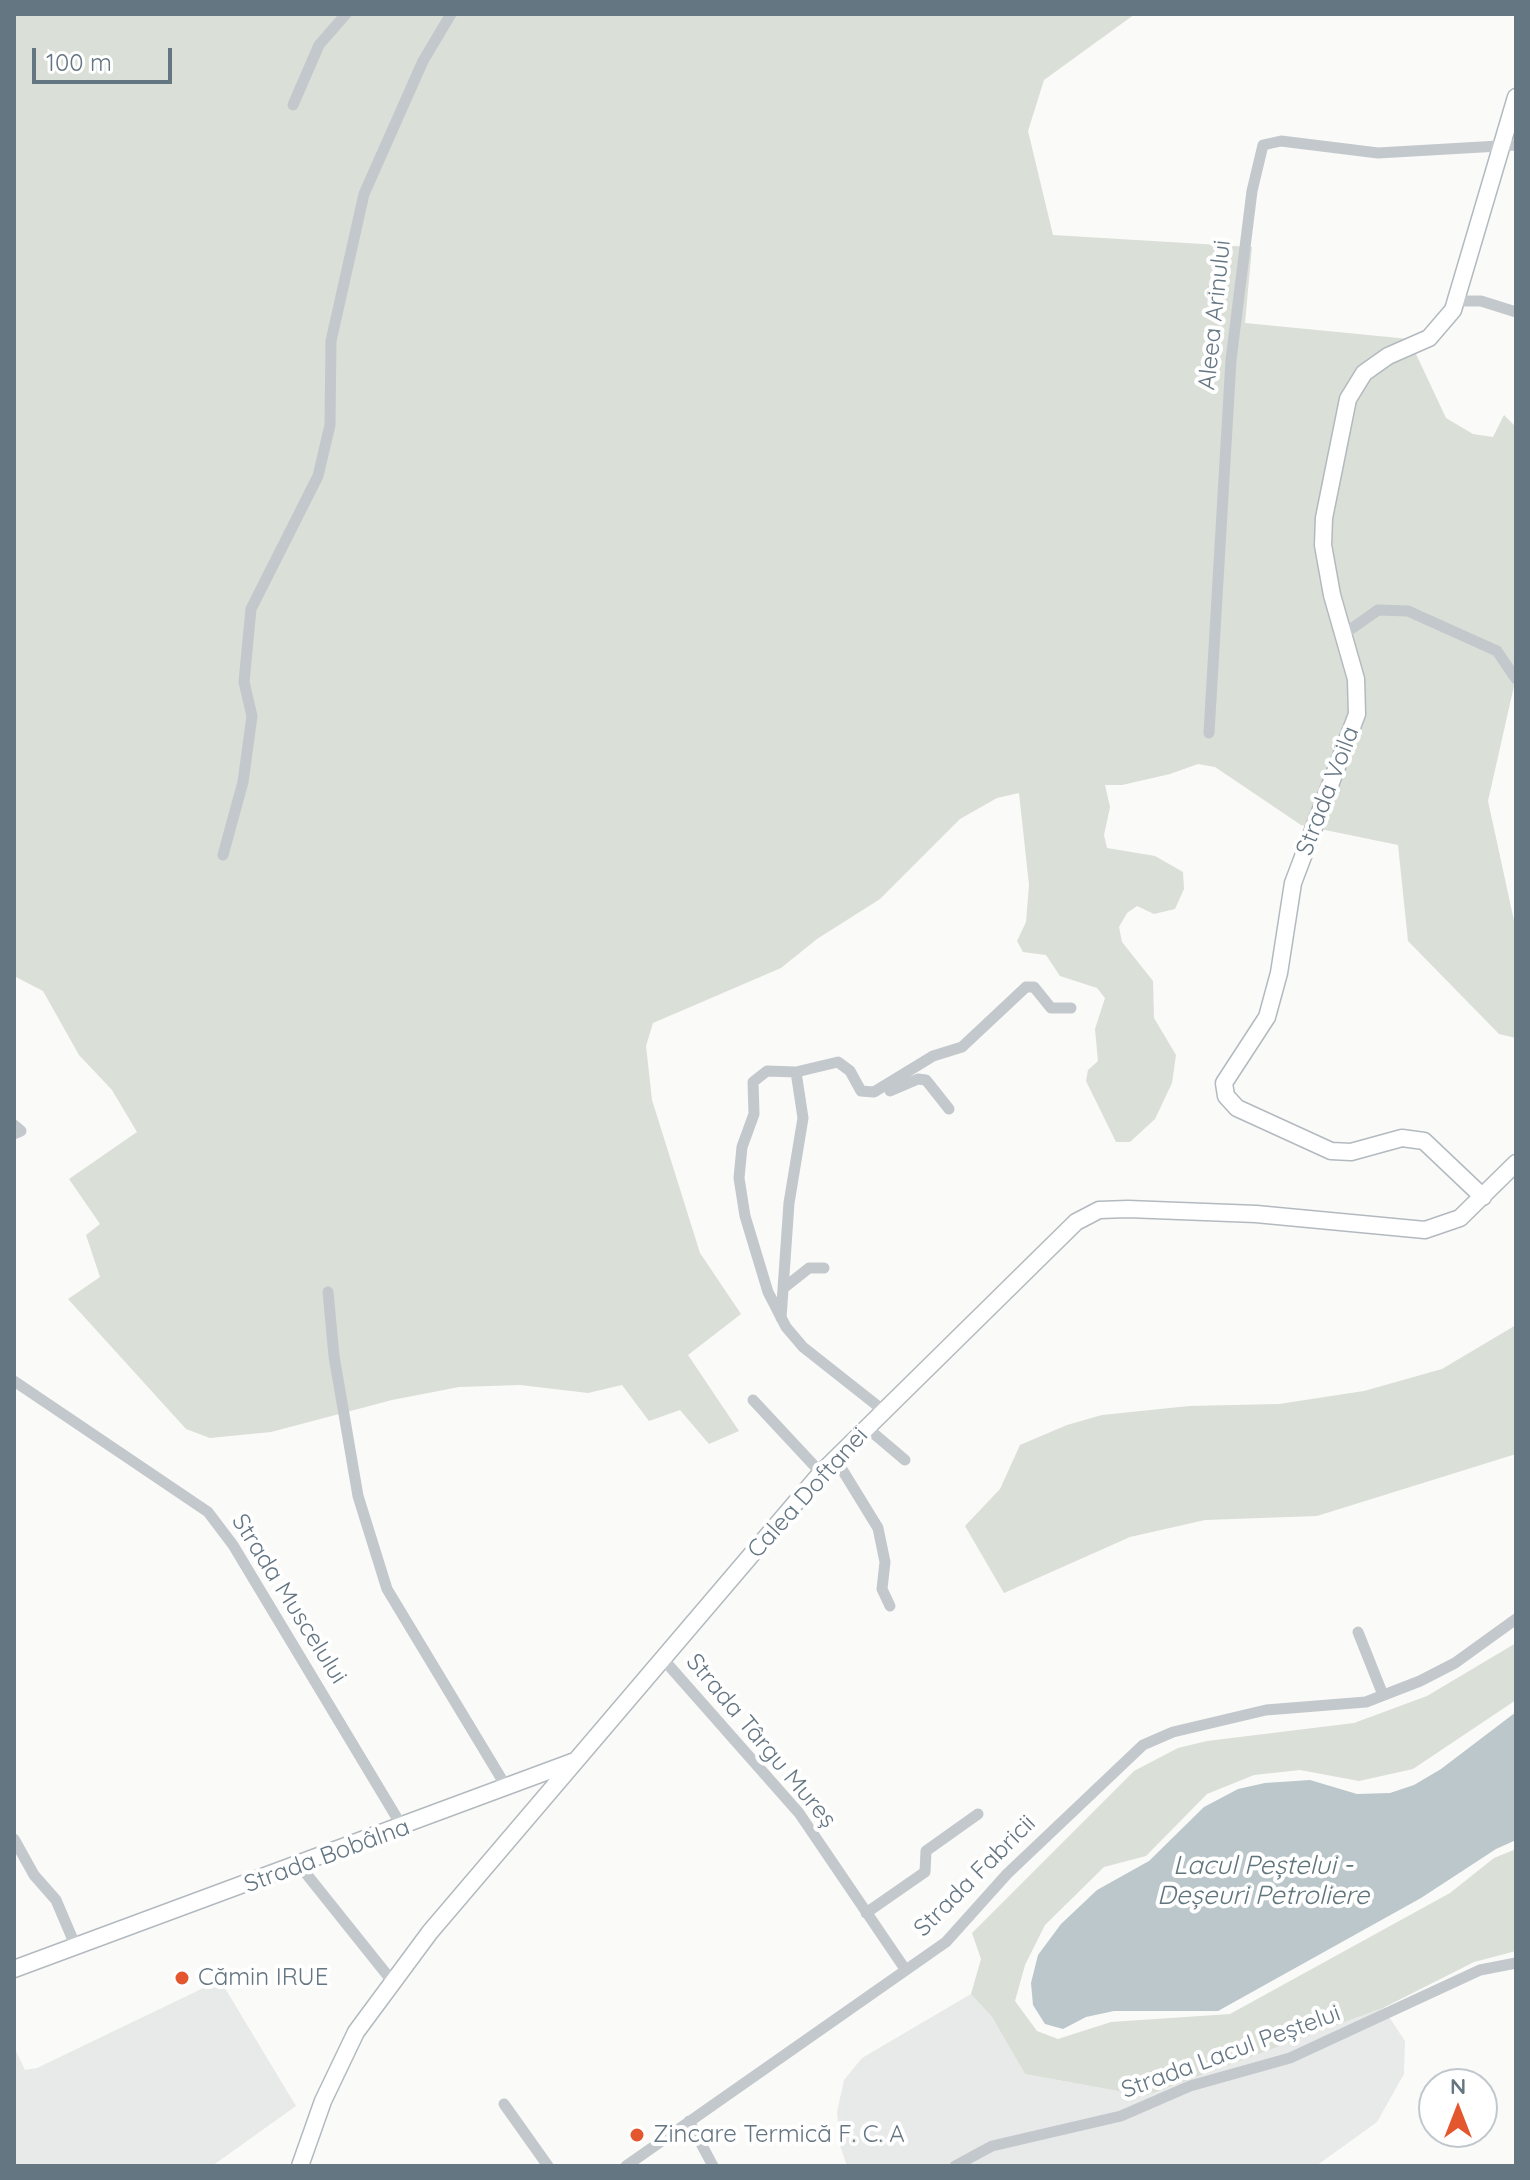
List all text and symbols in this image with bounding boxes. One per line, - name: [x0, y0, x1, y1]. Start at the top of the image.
- scale bar: [36, 32, 176, 82]
- text: 100 m: [46, 47, 112, 77]
- street label: Aleea Arinului: [1193, 239, 1237, 391]
- street label: Strada Voila: [1290, 722, 1366, 860]
- street label: Calea Doftanei: [742, 1422, 874, 1564]
- street label: Strada Muscelului: [225, 1509, 353, 1689]
- street label: Strada Târgu Mureș: [680, 1648, 842, 1834]
- street label: Strada Fabricii: [908, 1809, 1042, 1943]
- street label: Strada Bobâlna: [240, 1813, 414, 1899]
- water label: Lacul Peștelui - Deșeuri Petroliere: [1157, 1850, 1369, 1912]
- place label: Cămin IRUE: [198, 1964, 328, 1992]
- marker: Cămin IRUE: [173, 1969, 191, 1987]
- street label: Strada Lacul Peștelui: [1118, 1999, 1344, 2105]
- north arrow: [1418, 2068, 1498, 2148]
- text: N: [1450, 2072, 1466, 2100]
- place label: Zincare Termică F. C. A: [653, 2121, 905, 2149]
- marker: Zincare Termică F. C. A: [628, 2126, 646, 2144]

